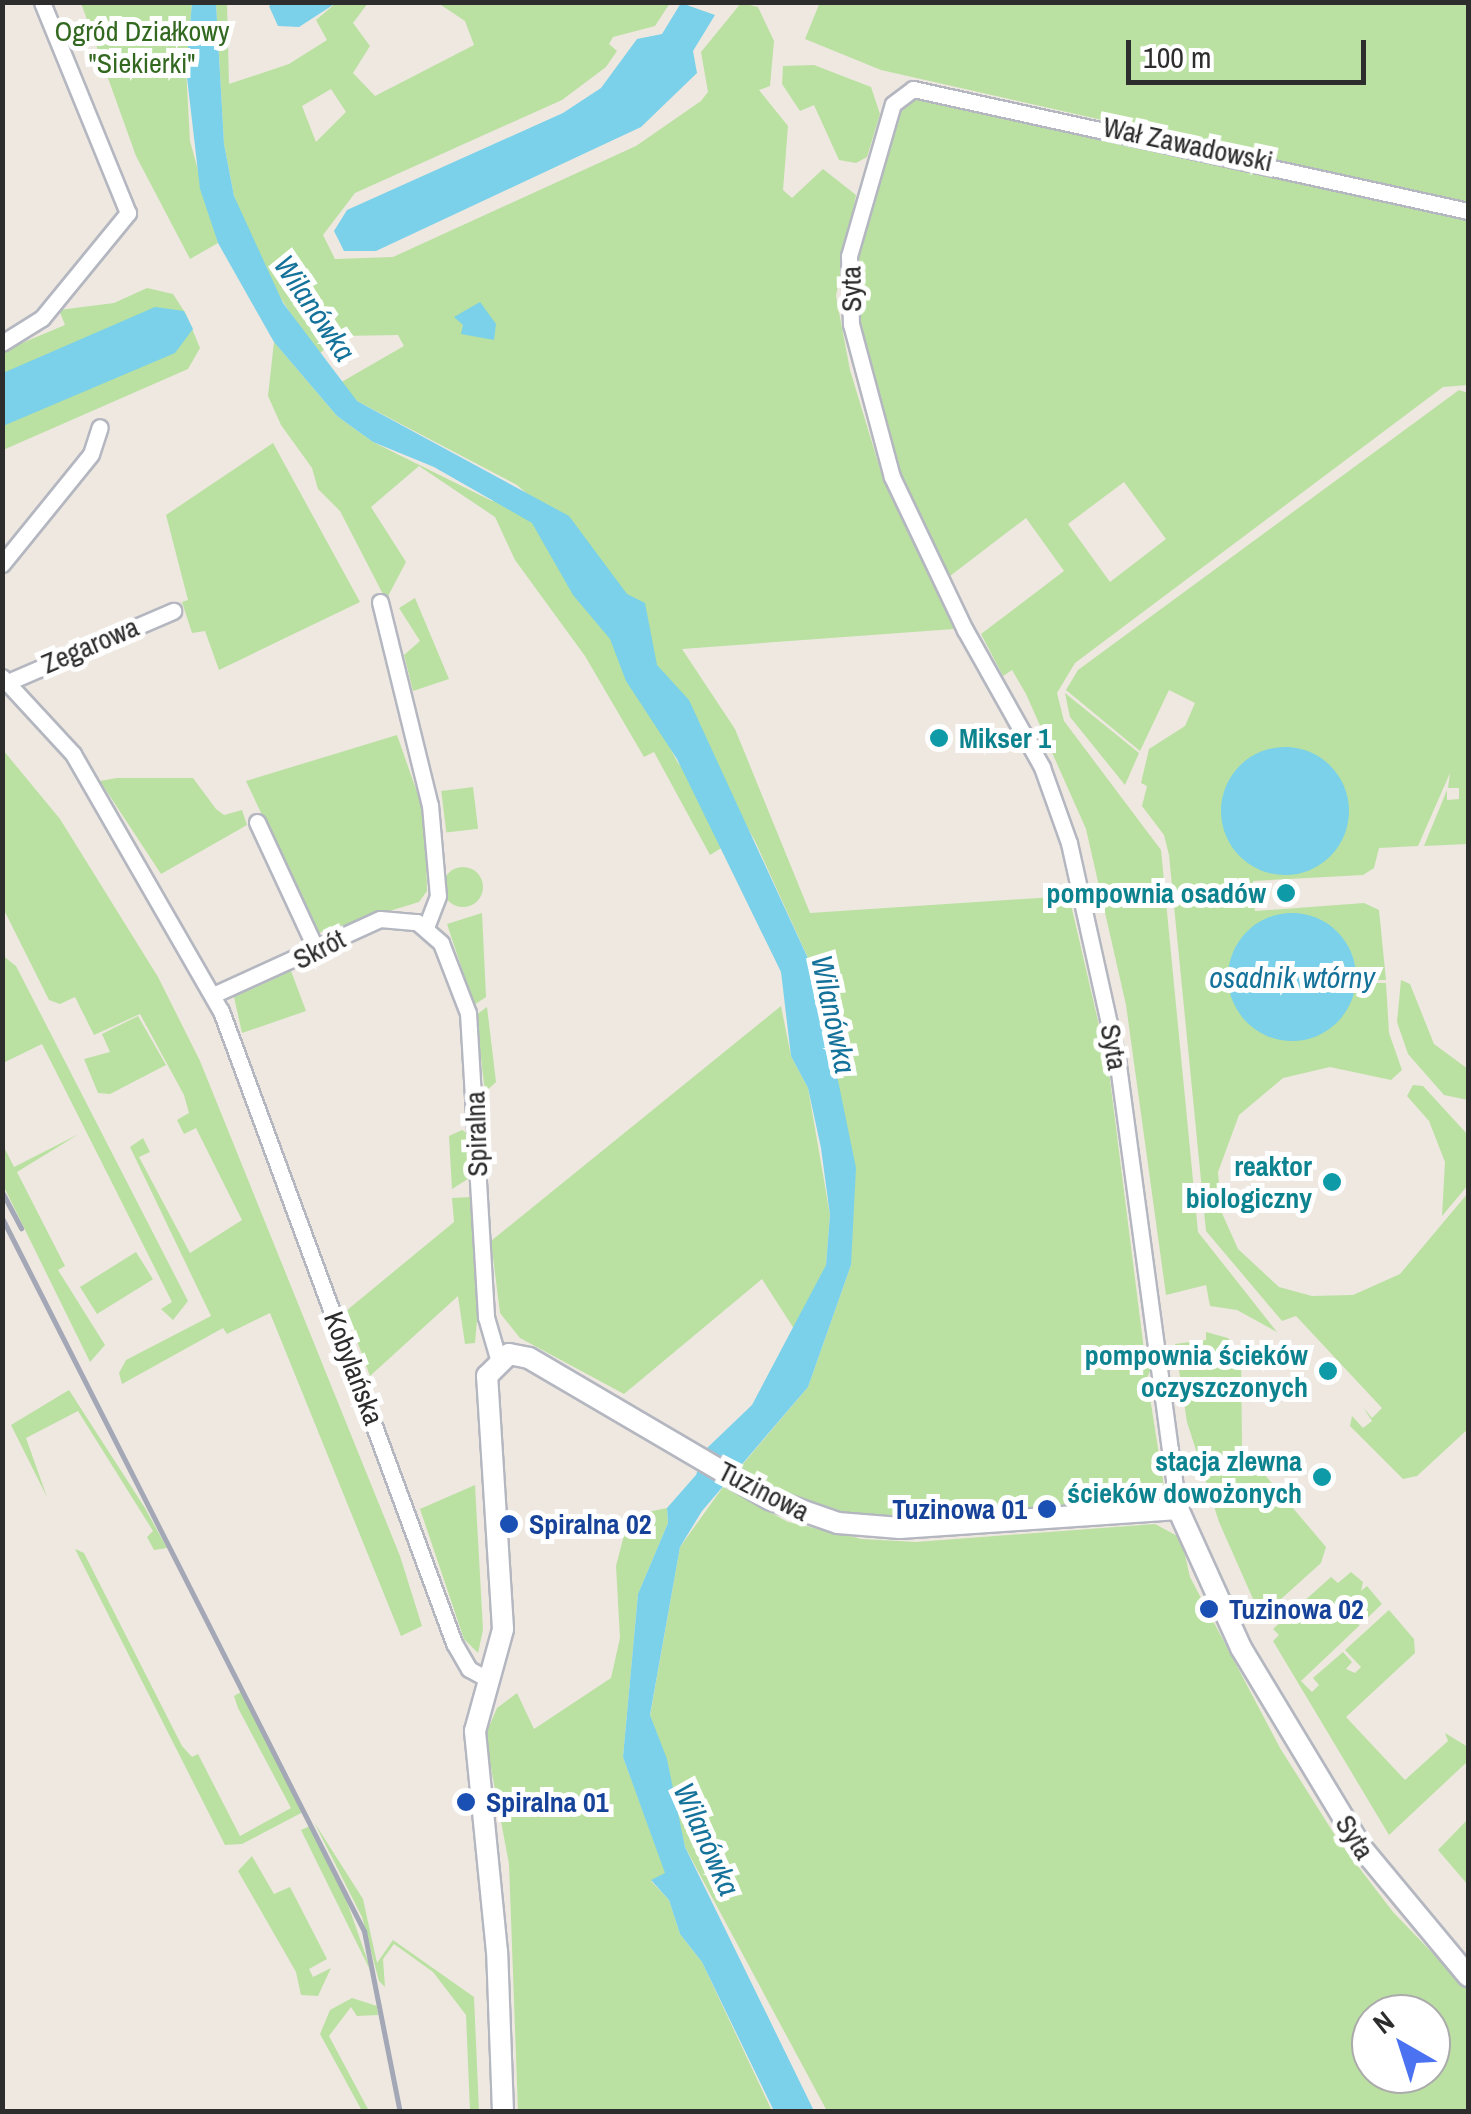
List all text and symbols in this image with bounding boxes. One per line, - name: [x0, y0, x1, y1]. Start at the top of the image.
- park label: Ogród Działkowy "Siekierki": [55, 14, 229, 80]
- scale bar: [1131, 20, 1371, 82]
- text: 100 m: [1143, 37, 1211, 77]
- street label: Wał Zawadowski: [1100, 110, 1276, 178]
- water label: Wilanówka: [267, 248, 363, 368]
- street label: Syta: [834, 266, 868, 312]
- street label: Zegarowa: [36, 610, 144, 680]
- place label: Mikser 1: [959, 721, 1051, 755]
- marker: Mikser 1: [928, 727, 950, 749]
- place label: pompownia osadów: [1047, 876, 1266, 910]
- marker: pompownia osadów: [1275, 882, 1297, 904]
- street label: Skrót: [287, 922, 351, 976]
- water label: Wilanówka: [804, 952, 864, 1076]
- water label: osadnik wtórny: [1209, 959, 1375, 995]
- street label: Syta: [1093, 1021, 1135, 1073]
- street label: Spiralna: [458, 1091, 494, 1177]
- place label: reaktor biologiczny: [1186, 1149, 1312, 1215]
- marker: reaktor biologiczny: [1321, 1171, 1343, 1193]
- street label: Kobylańska: [317, 1307, 391, 1429]
- place label: pompownia ścieków oczyszczonych: [1085, 1338, 1308, 1404]
- marker: pompownia ścieków oczyszczonych: [1317, 1360, 1339, 1382]
- place label: stacja zlewna ścieków dowożonych: [1067, 1444, 1302, 1510]
- street label: Tuzinowa: [713, 1454, 815, 1528]
- marker: stacja zlewna ścieków dowożonych: [1311, 1466, 1333, 1488]
- place label: Tuzinowa 01: [892, 1492, 1027, 1526]
- marker: Tuzinowa 01: [1036, 1498, 1058, 1520]
- place label: Spiralna 02: [529, 1507, 652, 1541]
- marker: Spiralna 02: [498, 1513, 520, 1535]
- place label: Tuzinowa 02: [1229, 1592, 1364, 1626]
- marker: Tuzinowa 02: [1198, 1598, 1220, 1620]
- water label: Wilanówka: [666, 1777, 748, 1901]
- place label: Spiralna 01: [486, 1785, 609, 1819]
- marker: Spiralna 01: [455, 1791, 477, 1813]
- street label: Syta: [1329, 1809, 1381, 1865]
- north arrow: [1351, 1994, 1451, 2094]
- text: N: [1365, 2002, 1402, 2042]

